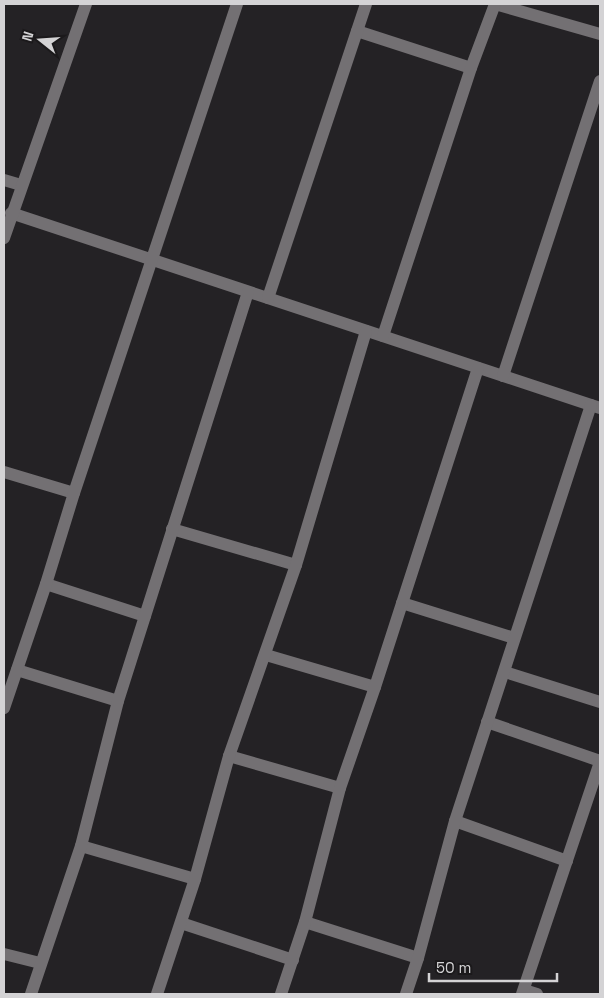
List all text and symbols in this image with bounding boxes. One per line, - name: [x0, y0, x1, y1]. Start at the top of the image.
- north arrow: [15, 15, 65, 65]
- text: N: [18, 29, 38, 43]
- scale bar: [429, 950, 556, 982]
- text: 50 m: [436, 958, 471, 977]

